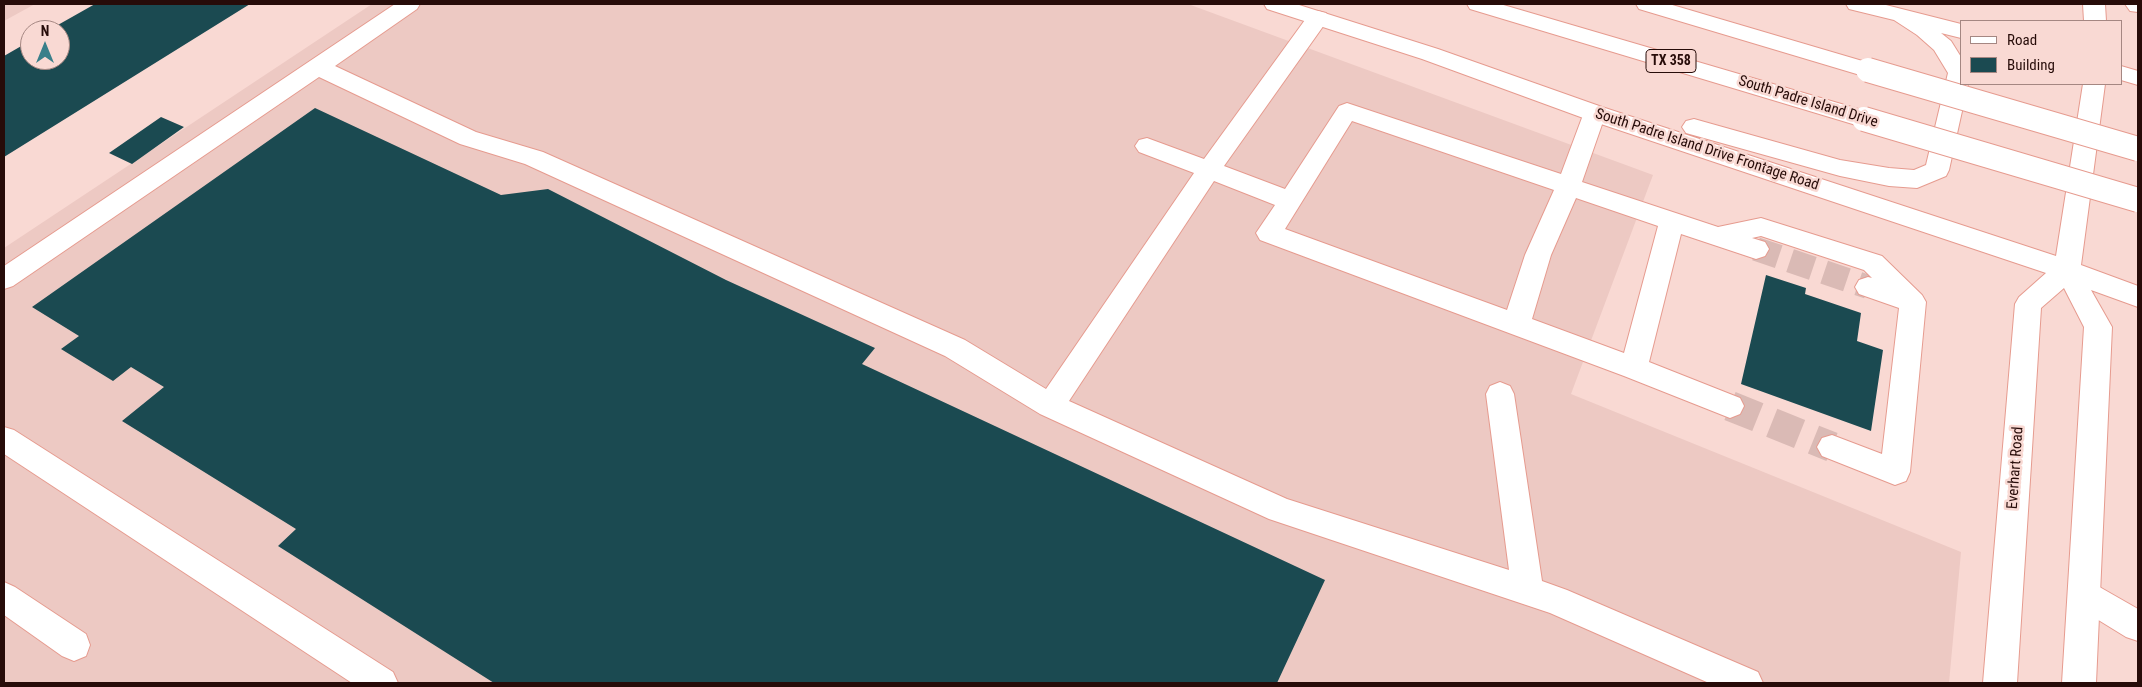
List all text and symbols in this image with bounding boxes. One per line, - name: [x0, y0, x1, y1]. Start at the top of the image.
- north arrow: [20, 20, 70, 70]
- legend: [1960, 20, 2122, 85]
- text: N: [41, 23, 49, 39]
- text: Road: [2007, 31, 2037, 49]
- road number: TX 358: [1646, 49, 1696, 72]
- text: Building: [2007, 56, 2055, 74]
- street label: South Padre Island Drive: [1736, 72, 1880, 132]
- street label: South Padre Island Drive Frontage Road: [1593, 105, 1821, 195]
- street label: Everhart Road: [2004, 426, 2028, 510]

